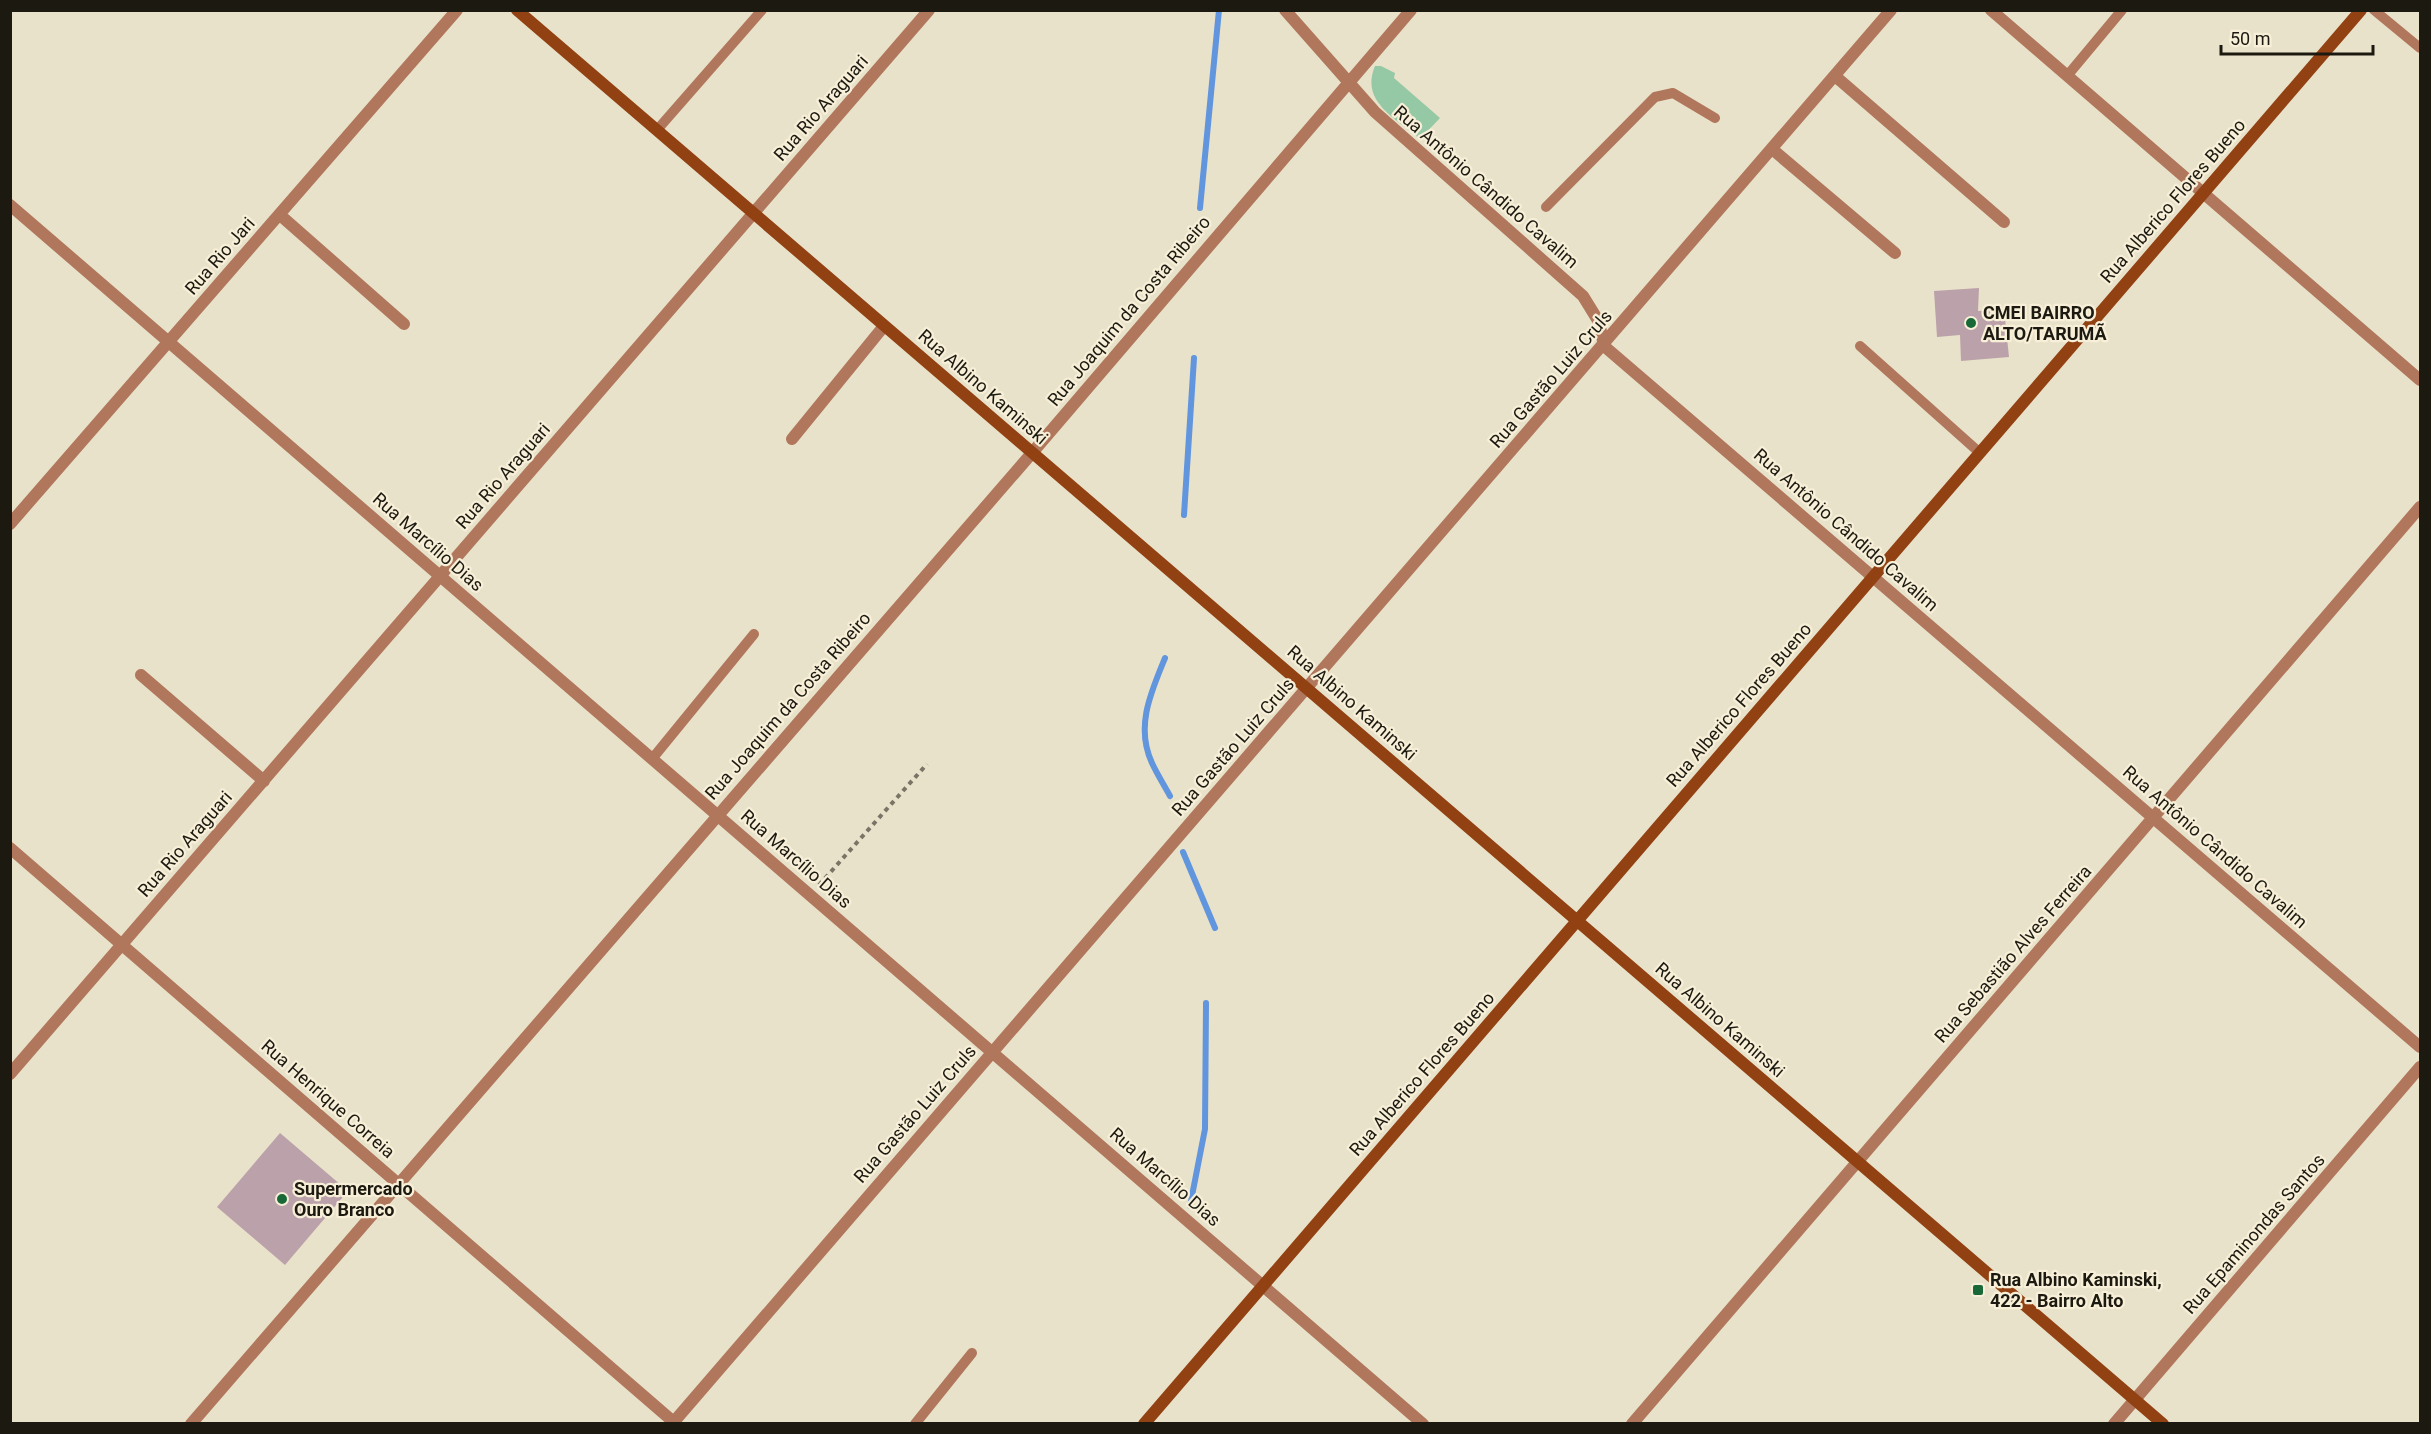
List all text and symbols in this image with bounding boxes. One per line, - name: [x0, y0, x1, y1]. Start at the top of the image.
- scale bar: [2221, 18, 2372, 56]
- text: 50 m: [2230, 28, 2270, 49]
- street label: Rua Rio Araguari: [769, 51, 872, 165]
- street label: Rua Antônio Cândido Cavalim: [1390, 101, 1583, 272]
- street label: Rua Alberico Flores Bueno: [2096, 114, 2250, 287]
- street label: Rua Joaquim da Costa Ribeiro: [1043, 211, 1214, 410]
- street label: Rua Rio Jari: [180, 213, 259, 299]
- place label: CMEI BAIRRO ALTO/TARUMÃ: [1983, 302, 2107, 344]
- street label: Rua Gastão Luiz Cruls: [1485, 306, 1616, 452]
- marker: CMEI BAIRRO ALTO/TARUMÃ: [1964, 316, 1978, 330]
- street label: Rua Albino Kaminski: [914, 325, 1052, 449]
- street label: Rua Rio Araguari: [451, 419, 554, 533]
- street label: Rua Antônio Cândido Cavalim: [1750, 444, 1943, 615]
- street label: Rua Marcílio Dias: [369, 488, 488, 595]
- street label: Rua Joaquim da Costa Ribeiro: [700, 608, 875, 804]
- street label: Rua Alberico Flores Bueno: [1662, 618, 1816, 791]
- street label: Rua Albino Kaminski: [1283, 641, 1421, 765]
- street label: Rua Gastão Luiz Cruls: [1167, 674, 1298, 820]
- street label: Rua Antônio Cândido Cavalim: [2119, 761, 2312, 932]
- street label: Rua Rio Araguari: [133, 787, 236, 901]
- street label: Rua Marcílio Dias: [737, 805, 856, 912]
- street label: Rua Sebastião Alves Ferreira: [1930, 861, 2095, 1047]
- street label: Rua Albino Kaminski: [1651, 958, 1789, 1082]
- street label: Rua Alberico Flores Bueno: [1345, 987, 1499, 1160]
- street label: Rua Henrique Correia: [257, 1035, 399, 1162]
- street label: Rua Gastão Luiz Cruls: [849, 1041, 980, 1187]
- street label: Rua Marcílio Dias: [1106, 1123, 1225, 1230]
- street label: Rua Epaminondas Santos: [2178, 1149, 2329, 1318]
- place label: Supermercado Ouro Branco: [294, 1178, 413, 1220]
- marker: Supermercado Ouro Branco: [275, 1192, 289, 1206]
- place label: Rua Albino Kaminski, 422 - Bairro Alto: [1990, 1269, 2162, 1311]
- marker: Rua Albino Kaminski, 422 - Bairro Alto: [1971, 1283, 1985, 1297]

